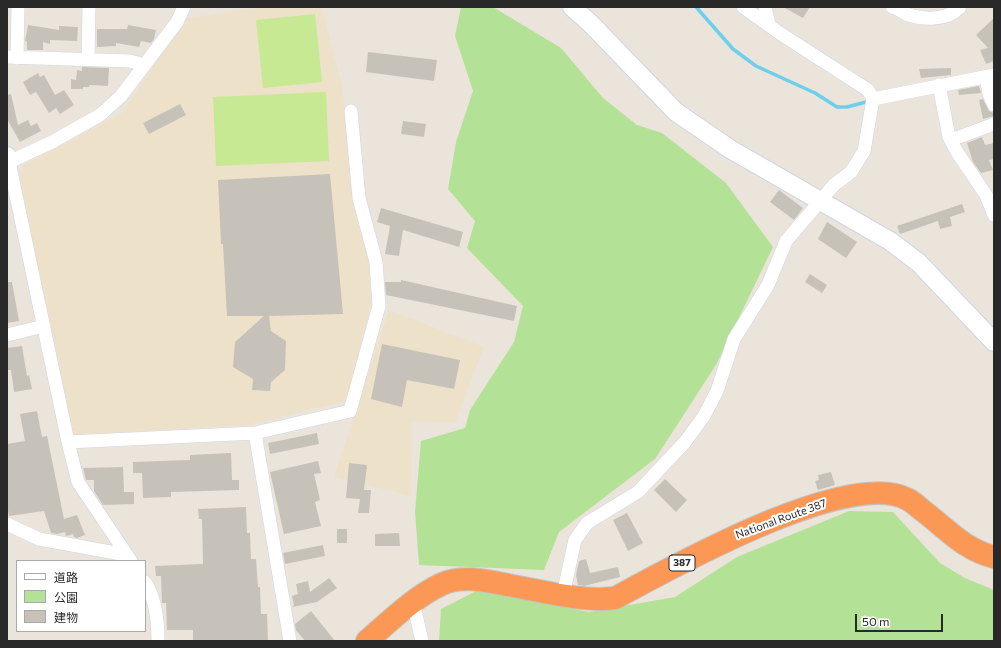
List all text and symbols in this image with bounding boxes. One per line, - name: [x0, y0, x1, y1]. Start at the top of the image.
- street label: National Route 387: [734, 496, 828, 542]
- road number: 387: [669, 555, 695, 571]
- legend: [16, 560, 146, 632]
- text: 道路: [54, 570, 78, 584]
- text: 公園: [54, 590, 78, 604]
- scale bar: [857, 606, 945, 632]
- text: 建物: [54, 610, 78, 624]
- text: 50 m: [862, 614, 890, 628]

